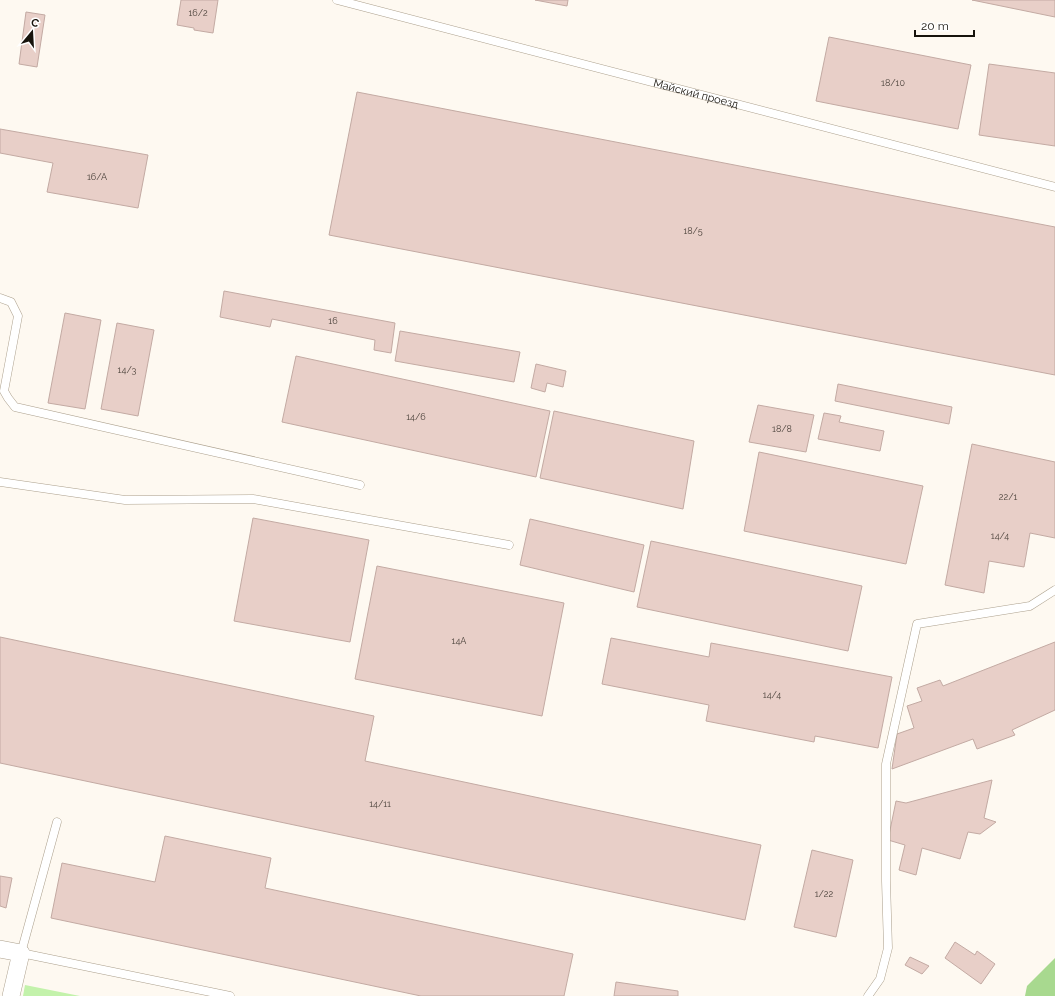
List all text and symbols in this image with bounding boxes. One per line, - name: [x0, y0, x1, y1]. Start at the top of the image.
- house number: 16/2: [188, 8, 208, 18]
- north arrow: [12, 12, 52, 52]
- scale bar: [915, 12, 974, 38]
- text: С: [29, 16, 41, 30]
- text: 20 m: [921, 19, 949, 33]
- street label: Майский проезд: [652, 76, 741, 111]
- house number: 18/10: [881, 78, 905, 88]
- house number: 16/A: [87, 172, 107, 182]
- house number: 18/5: [683, 226, 703, 236]
- house number: 16: [328, 316, 338, 326]
- house number: 14/3: [118, 365, 137, 375]
- house number: 14/6: [406, 412, 426, 422]
- house number: 18/8: [772, 424, 792, 434]
- house number: 22/1: [999, 492, 1017, 502]
- house number: 14/4: [991, 531, 1009, 541]
- house number: 14А: [452, 636, 466, 646]
- house number: 14/4: [763, 690, 781, 700]
- house number: 14/11: [369, 799, 391, 809]
- house number: 1/22: [815, 889, 834, 899]

